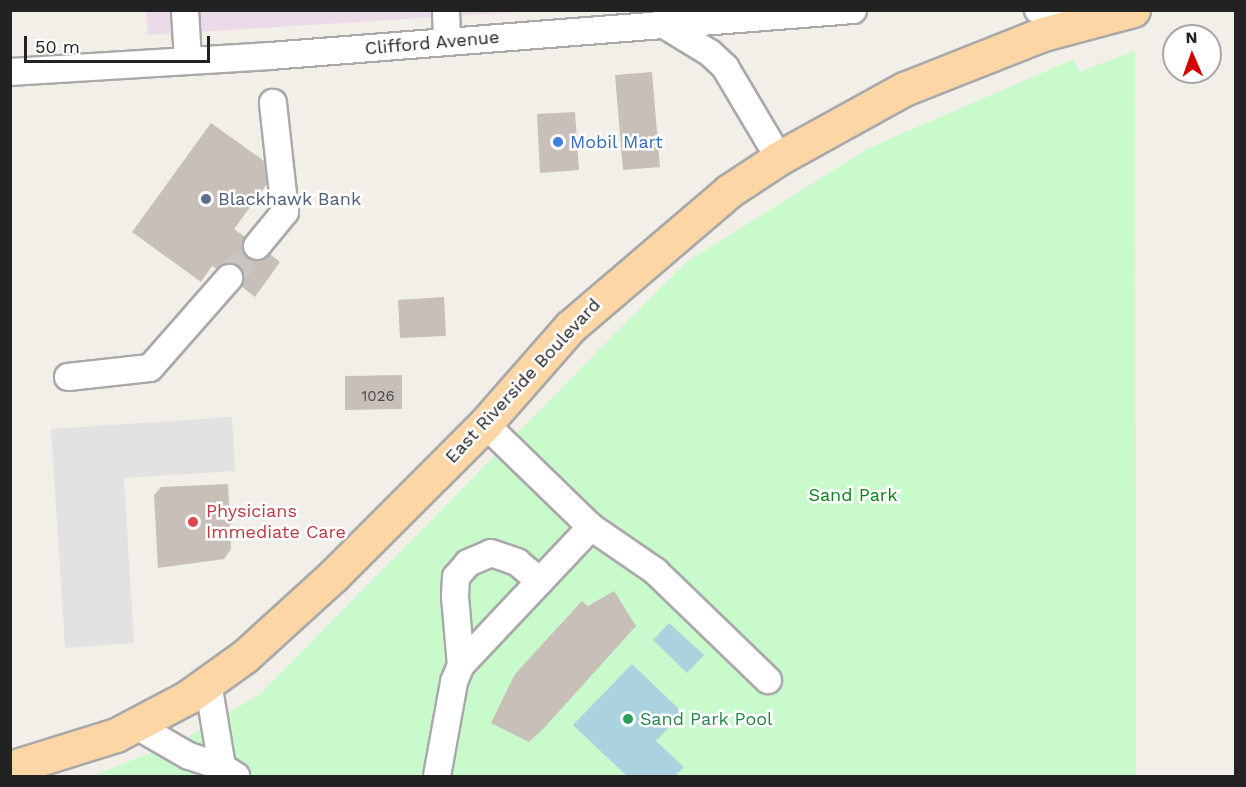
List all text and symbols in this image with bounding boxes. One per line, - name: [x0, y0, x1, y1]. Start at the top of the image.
- scale bar: [27, 24, 213, 62]
- north arrow: [1162, 24, 1222, 84]
- street label: Clifford Avenue: [364, 26, 500, 60]
- text: N: [1185, 28, 1198, 47]
- text: 50 m: [35, 36, 80, 57]
- place label: Mobil Mart: [570, 131, 664, 153]
- marker: Mobil Mart: [551, 135, 565, 149]
- place label: Blackhawk Bank: [218, 188, 362, 210]
- marker: Blackhawk Bank: [199, 192, 213, 206]
- street label: East Riverside Boulevard: [441, 294, 605, 468]
- house number: 1026: [361, 388, 395, 406]
- park label: Sand Park: [809, 484, 897, 506]
- place label: Physicians Immediate Care: [206, 501, 346, 544]
- marker: Physicians Immediate Care: [184, 513, 202, 531]
- place label: Sand Park Pool: [640, 708, 773, 730]
- marker: Sand Park Pool: [621, 712, 635, 726]

